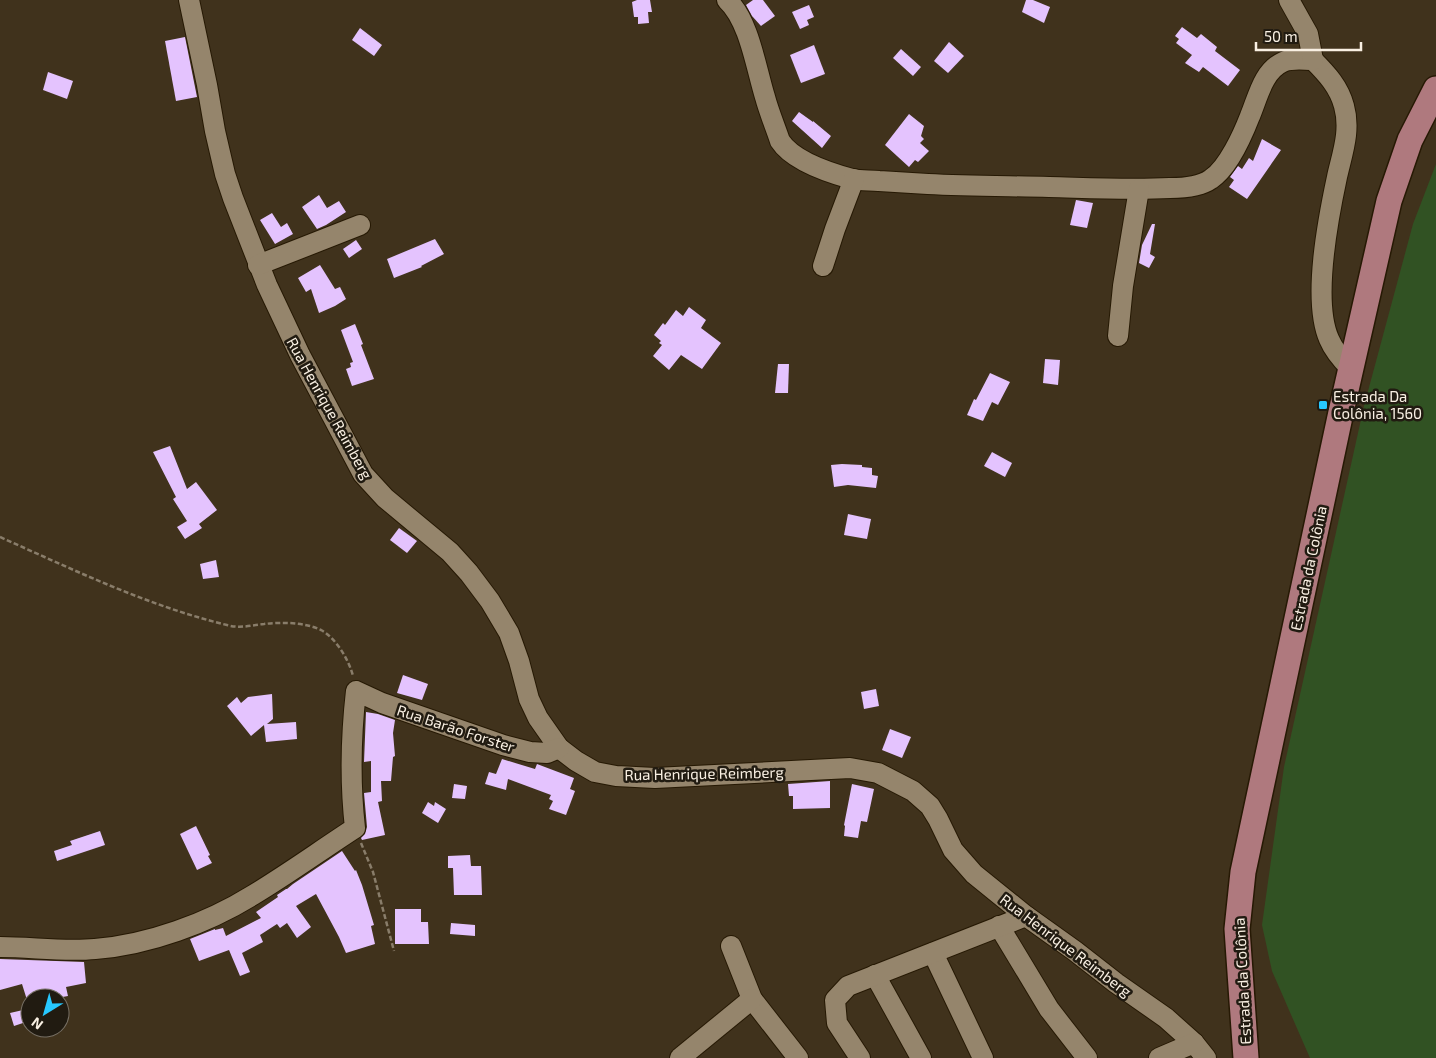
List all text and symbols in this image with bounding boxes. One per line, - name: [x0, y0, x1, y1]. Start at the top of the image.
- scale bar: [1256, 20, 1361, 52]
- text: 50 m: [1264, 27, 1298, 45]
- street label: Rua Henrique Reimberg: [283, 334, 377, 483]
- place label: Estrada Da Colônia, 1560: [1333, 387, 1422, 422]
- marker: Estrada Da Colônia, 1560: [1317, 399, 1329, 411]
- street label: Estrada da Colônia: [1286, 504, 1330, 632]
- street label: Rua Barão Forster: [395, 700, 517, 756]
- street label: Rua Henrique Reimberg: [624, 763, 785, 783]
- street label: Rua Henrique Reimberg: [997, 890, 1136, 1001]
- street label: Estrada da Colônia: [1230, 917, 1254, 1045]
- north arrow: [20, 988, 70, 1038]
- text: N: [28, 1014, 46, 1034]

